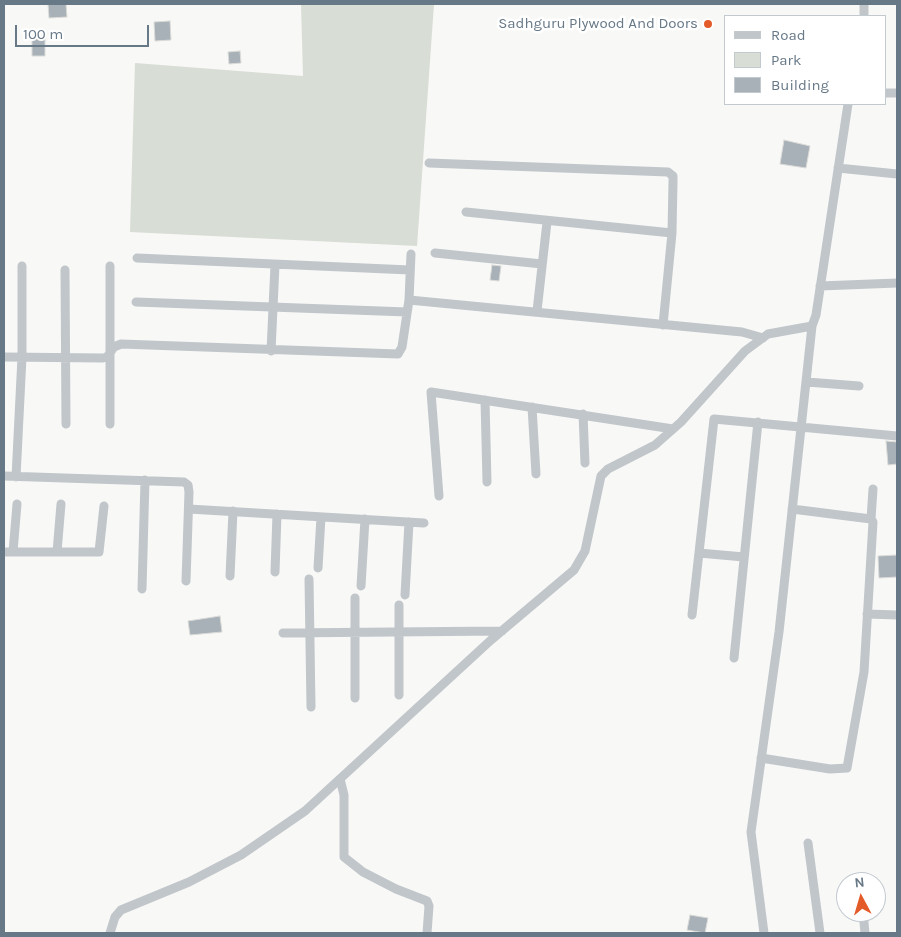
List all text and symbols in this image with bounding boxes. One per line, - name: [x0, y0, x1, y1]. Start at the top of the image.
- scale bar: [18, 15, 151, 47]
- place label: Sadhguru Plywood And Doors: [498, 15, 698, 33]
- legend: [724, 15, 886, 105]
- marker: Sadhguru Plywood And Doors: [702, 18, 714, 30]
- text: 100 m: [23, 25, 63, 43]
- text: Road: [771, 26, 806, 44]
- text: Park: [771, 51, 801, 69]
- text: Building: [771, 76, 829, 94]
- north arrow: [836, 872, 886, 922]
- text: N: [854, 874, 865, 892]

